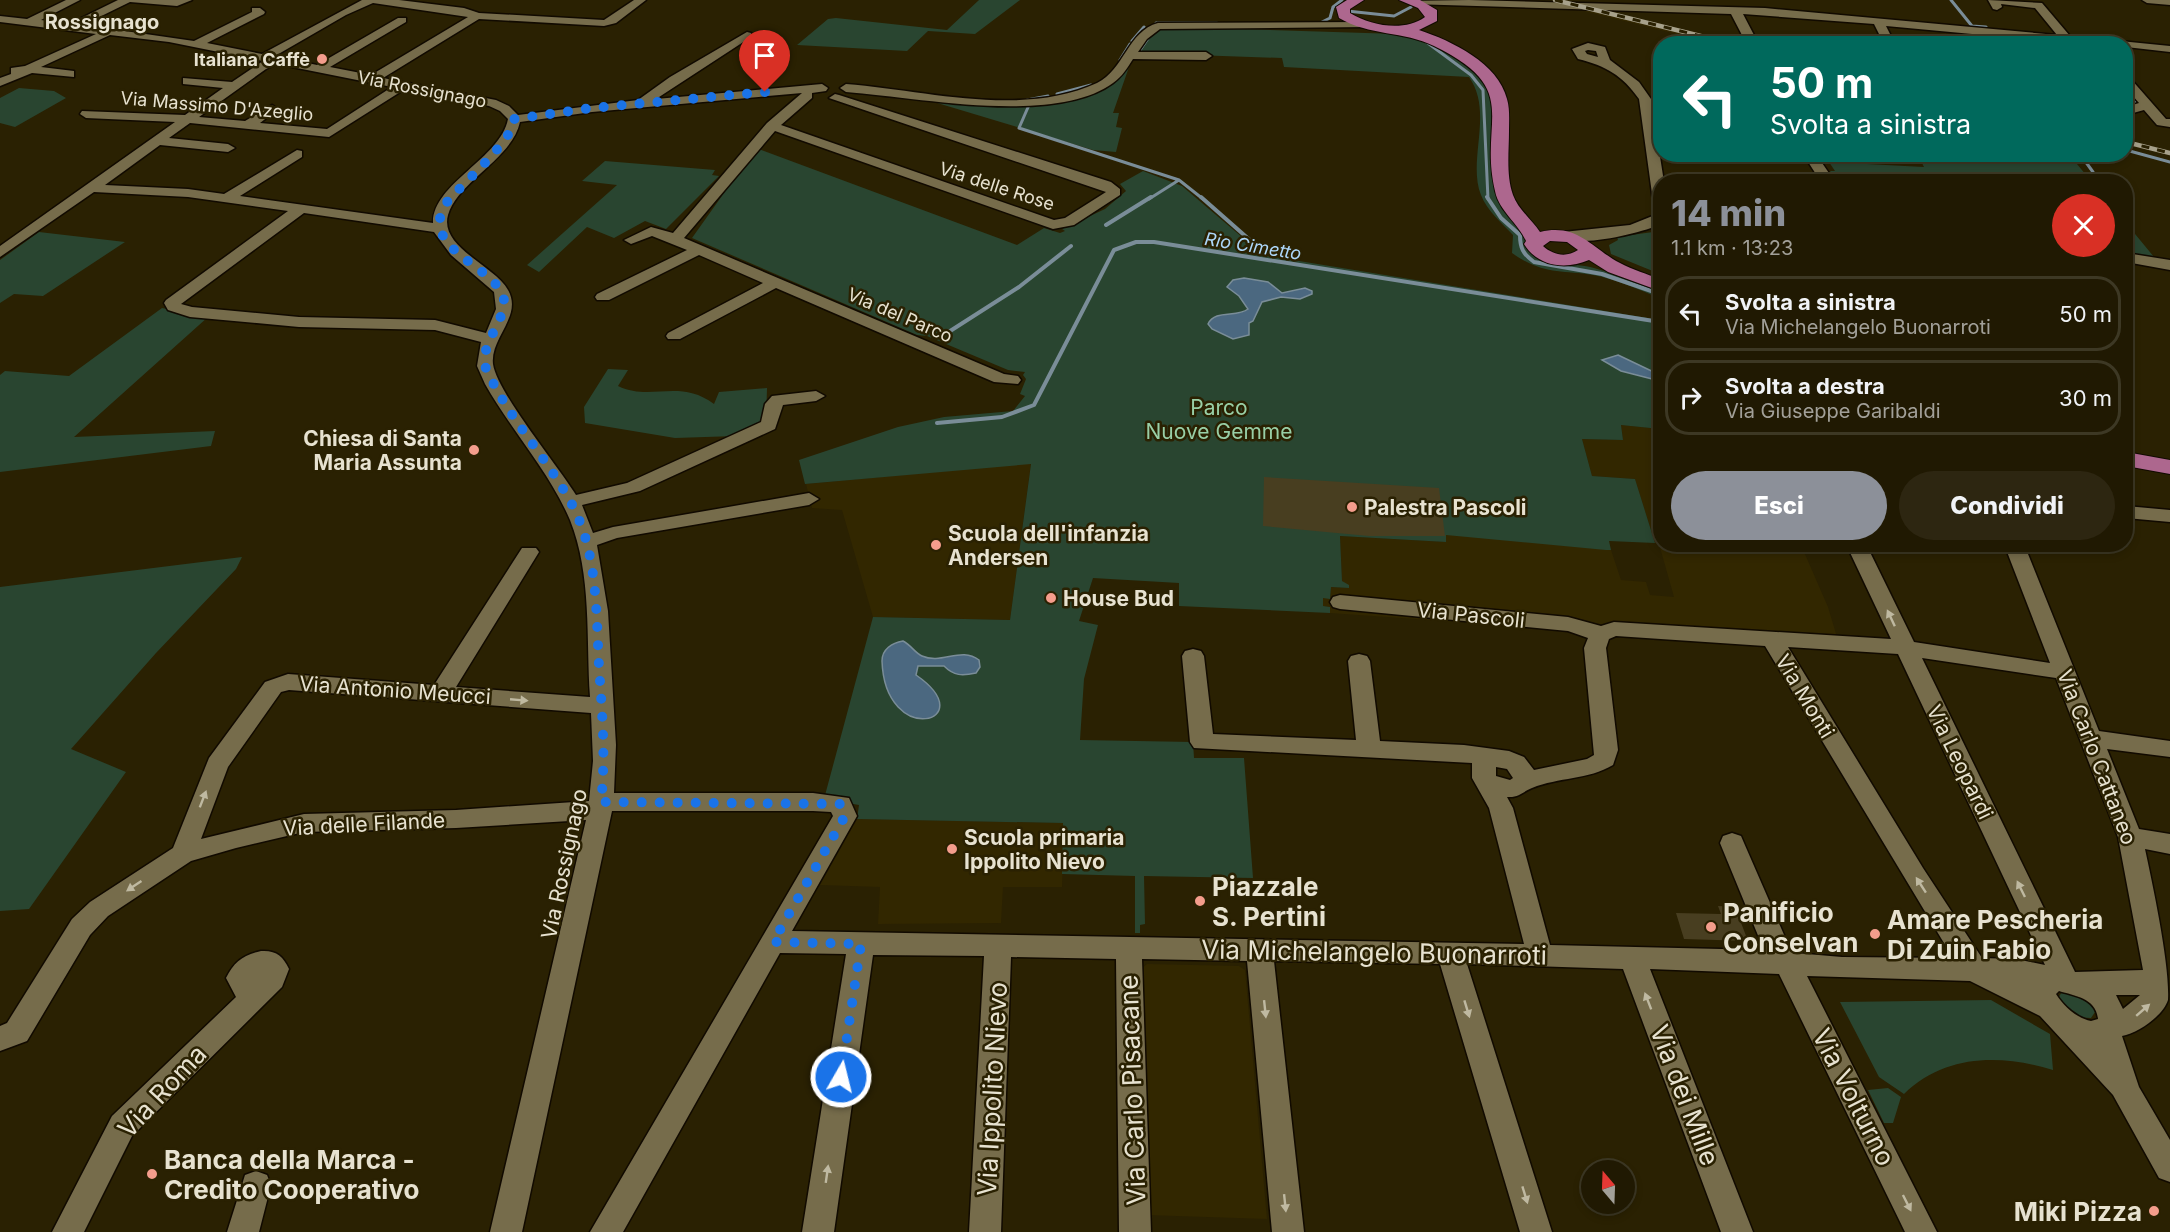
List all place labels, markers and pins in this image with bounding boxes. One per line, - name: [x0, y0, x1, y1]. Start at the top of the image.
- pin: [739, 30, 790, 92]
- place label: Italiana Caffè: [194, 49, 310, 70]
- marker: Italiana Caffè: [315, 52, 329, 66]
- place label: Chiesa di Santa Maria Assunta: [303, 426, 462, 475]
- marker: Chiesa di Santa Maria Assunta: [467, 443, 481, 457]
- place label: Palestra Pascoli: [1364, 495, 1527, 520]
- marker: Palestra Pascoli: [1345, 500, 1359, 514]
- place label: Scuola dell'infanzia Andersen: [948, 521, 1149, 570]
- marker: Scuola dell'infanzia Andersen: [929, 538, 943, 552]
- place label: House Bud: [1063, 586, 1174, 611]
- marker: House Bud: [1044, 591, 1058, 605]
- place label: Scuola primaria Ippolito Nievo: [964, 825, 1125, 874]
- marker: Scuola primaria Ippolito Nievo: [945, 842, 959, 856]
- place label: Piazzale S. Pertini: [1212, 871, 1326, 932]
- marker: Piazzale S. Pertini: [1193, 894, 1207, 908]
- place label: Panificio Conselvan: [1723, 897, 1858, 958]
- place label: Amare Pescheria Di Zuin Fabio: [1887, 904, 2103, 965]
- marker: Panificio Conselvan: [1704, 920, 1718, 934]
- marker: Amare Pescheria Di Zuin Fabio: [1868, 927, 1882, 941]
- place label: Banca della Marca - Credito Cooperativo: [164, 1144, 419, 1205]
- marker: Banca della Marca - Credito Cooperativo: [145, 1167, 159, 1181]
- place label: Miki Pizza: [2014, 1196, 2142, 1227]
- marker: Miki Pizza: [2147, 1204, 2161, 1218]

